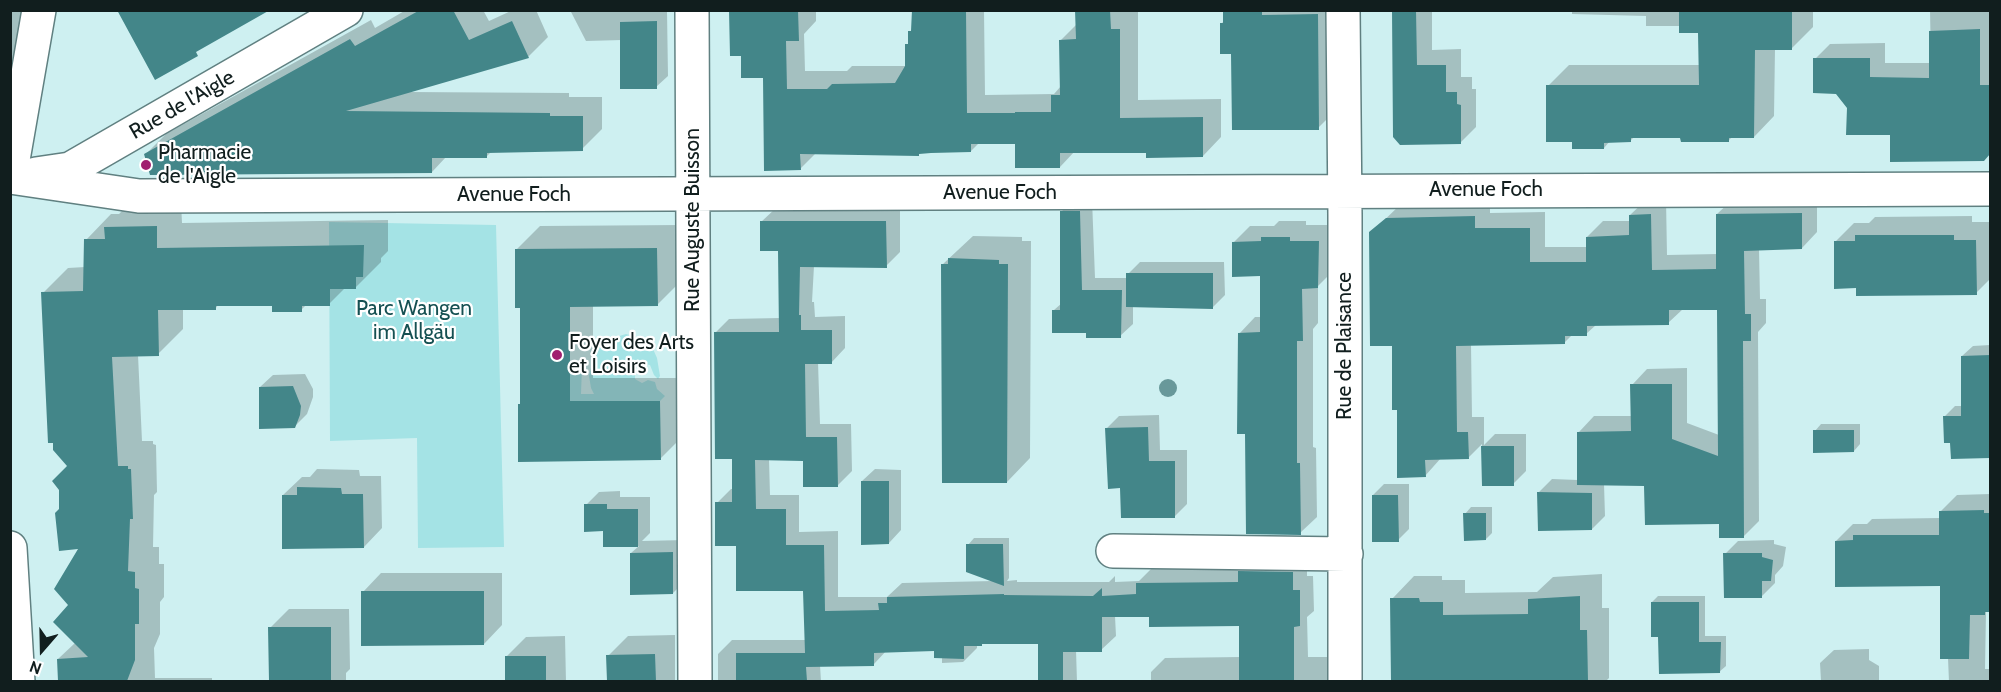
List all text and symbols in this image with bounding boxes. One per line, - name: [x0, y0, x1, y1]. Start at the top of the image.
- street label: Rue de l'Aigle: [125, 65, 239, 145]
- street label: Rue Auguste Buisson: [680, 128, 706, 312]
- place label: Pharmacie de l'Aigle: [158, 140, 251, 190]
- marker: Pharmacie de l'Aigle: [139, 158, 153, 172]
- street label: Avenue Foch: [1429, 177, 1543, 203]
- street label: Avenue Foch: [943, 180, 1057, 206]
- street label: Avenue Foch: [457, 182, 571, 208]
- street label: Rue de Plaisance: [1332, 272, 1358, 420]
- park label: Parc Wangen im Allgäu: [356, 296, 472, 346]
- place label: Foyer des Arts et Loisirs: [569, 330, 694, 380]
- marker: Foyer des Arts et Loisirs: [550, 348, 564, 362]
- north arrow: [12, 620, 72, 680]
- text: N: [27, 657, 44, 678]

